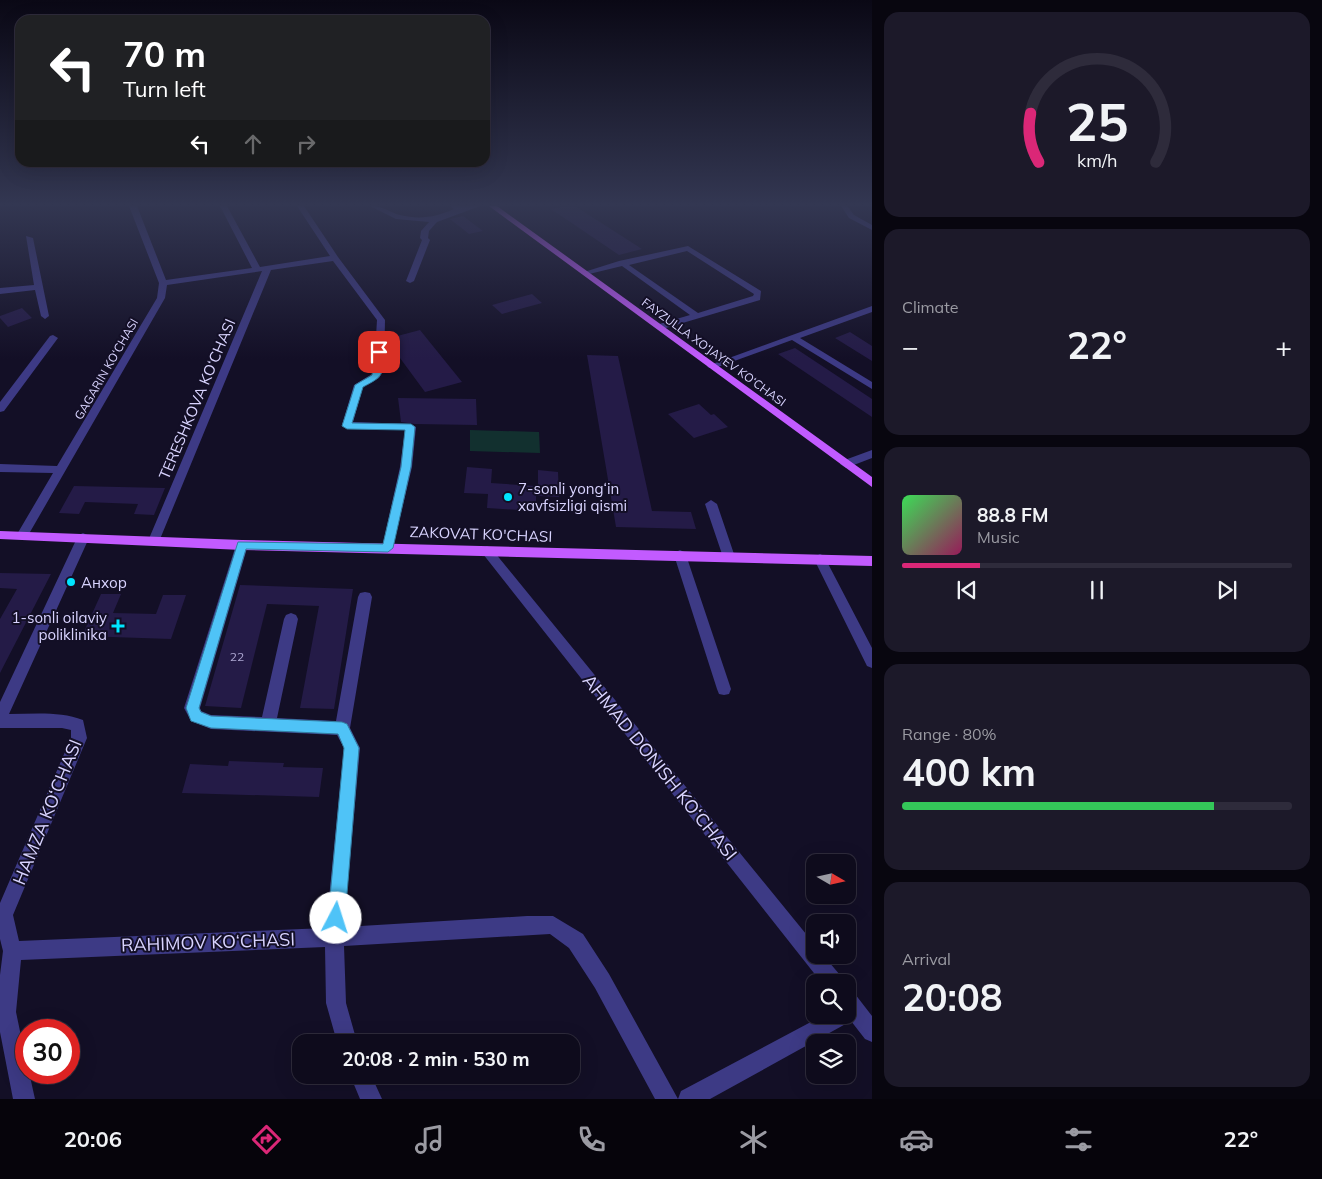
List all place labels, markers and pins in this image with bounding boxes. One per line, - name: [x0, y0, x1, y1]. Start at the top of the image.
- pin: [358, 331, 400, 373]
- place label: 7-sonli yong‘in xavfsizligi qismi: [518, 479, 627, 515]
- marker: 7-sonli yong‘in xavfsizligi qismi: [502, 491, 514, 503]
- place label: Анхор: [81, 573, 127, 592]
- marker: Анхор: [65, 576, 77, 588]
- place label: 1-sonli oilaviy poliklinika: [12, 608, 107, 644]
- marker: 1-sonli oilaviy poliklinika: [111, 619, 125, 633]

